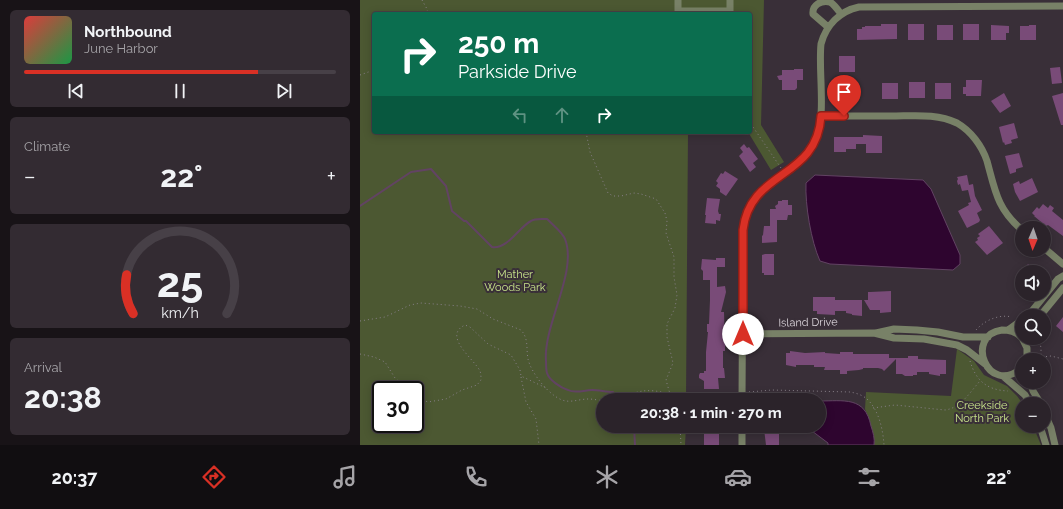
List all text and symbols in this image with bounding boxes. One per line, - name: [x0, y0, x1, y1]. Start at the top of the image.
- text: Northbound: [84, 23, 172, 41]
- text: 250 m: [458, 27, 539, 60]
- icon: right: [392, 28, 444, 80]
- text: June Harbor: [84, 41, 158, 56]
- text: Parkside Drive: [458, 61, 577, 82]
- pin: [827, 75, 861, 116]
- icon: previous: [65, 80, 87, 102]
- icon: pause: [169, 80, 191, 102]
- icon: next: [273, 80, 295, 102]
- icon: arrive: [833, 81, 855, 103]
- icon: left: [509, 104, 531, 126]
- icon: ahead: [551, 104, 573, 126]
- icon: right: [593, 104, 615, 126]
- text: Climate: [24, 139, 70, 154]
- text: 22°: [160, 159, 202, 194]
- text: −: [24, 163, 36, 189]
- text: +: [327, 163, 336, 189]
- north arrow: [1015, 221, 1051, 257]
- map controls: [1015, 221, 1051, 433]
- text: 25: [157, 258, 203, 307]
- button: sound: [1015, 265, 1051, 301]
- park label: Mather Woods Park: [484, 268, 546, 294]
- text: km/h: [161, 305, 199, 321]
- button: search: [1015, 309, 1051, 345]
- position arrow: [722, 313, 764, 355]
- street label: Island Drive: [778, 315, 838, 330]
- button: +: [1015, 353, 1051, 389]
- text: Arrival: [24, 360, 62, 375]
- text: 20:38: [24, 380, 102, 415]
- speed limit sign: 30: [372, 381, 424, 433]
- button: −: [1015, 397, 1051, 433]
- park label: Creekside North Park: [955, 399, 1009, 425]
- text: 20:38 · 1 min · 270 m: [640, 404, 782, 422]
- icon: directions: [200, 463, 228, 491]
- icon: music: [331, 463, 359, 491]
- icon: phone: [462, 463, 490, 491]
- icon: climate: [593, 463, 621, 491]
- icon: car: [724, 463, 752, 491]
- icon: filters: [855, 463, 883, 491]
- text: 20:37: [51, 467, 97, 488]
- text: 22°: [986, 467, 1012, 488]

